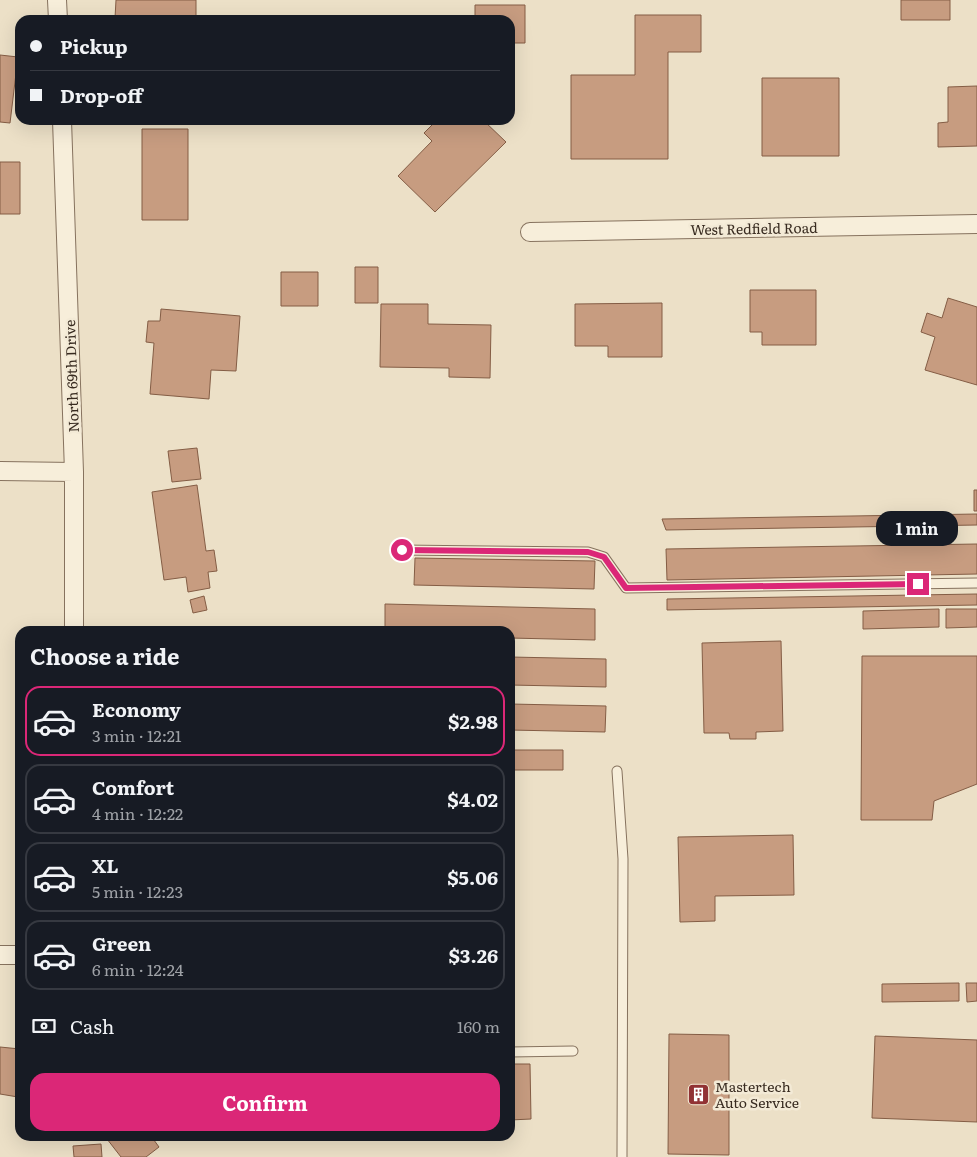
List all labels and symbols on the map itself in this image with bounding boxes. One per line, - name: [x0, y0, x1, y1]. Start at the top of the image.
- street label: West Redfield Road: [690, 217, 818, 239]
- street label: North 69th Drive: [59, 319, 83, 433]
- callout: 1 min: [877, 512, 959, 546]
- route start: [391, 539, 413, 561]
- route end: [907, 573, 929, 595]
- place label: Mastertech Auto Service: [715, 1076, 799, 1112]
- building icon: Mastertech Auto Service: [687, 1082, 711, 1106]

